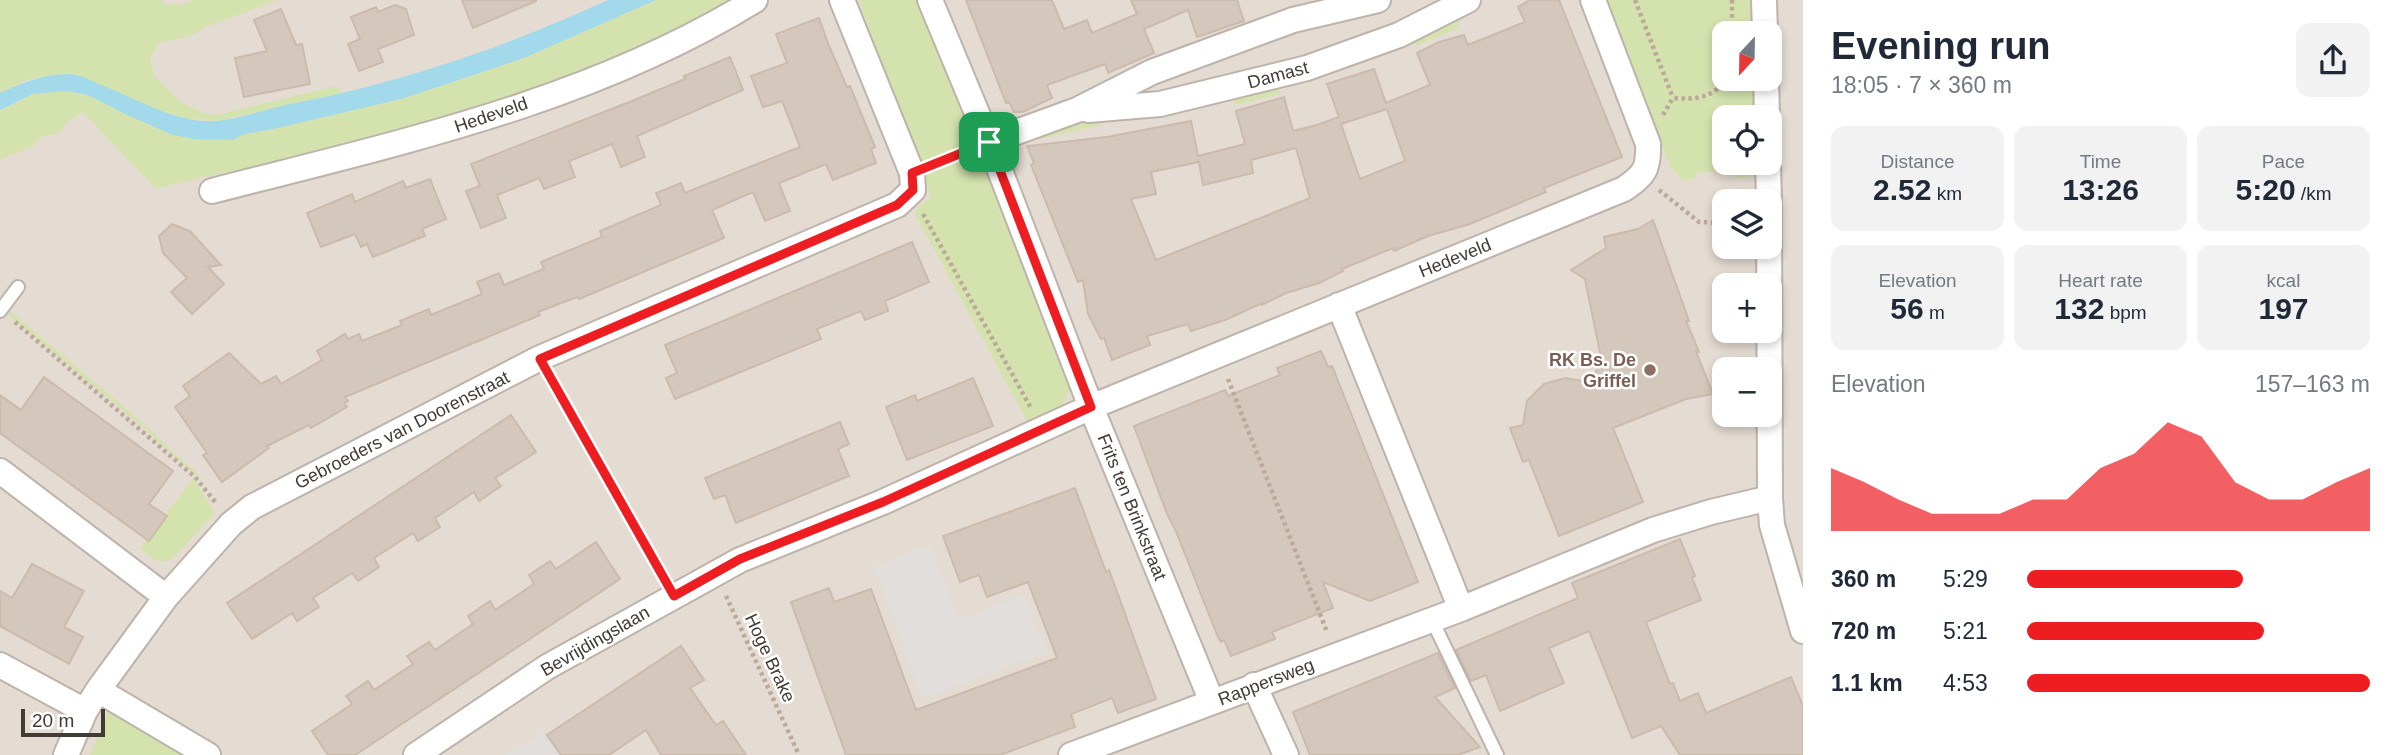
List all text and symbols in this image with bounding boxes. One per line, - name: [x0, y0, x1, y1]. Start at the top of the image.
- north arrow: [1712, 21, 1782, 91]
- map controls: [1712, 21, 1782, 427]
- button: share: [2296, 23, 2370, 97]
- text: Evening run: [1831, 25, 2051, 67]
- street label: Damast: [1245, 57, 1311, 93]
- text: 18:05 · 7 × 360 m: [1831, 72, 2012, 98]
- street label: Hedeveld: [452, 93, 530, 137]
- button: locate: [1712, 105, 1782, 175]
- pin: [959, 112, 1019, 172]
- icon: arrive: [970, 123, 1008, 161]
- text: Distance: [1881, 151, 1954, 172]
- text: Time: [2080, 151, 2121, 172]
- text: Pace: [2262, 151, 2305, 172]
- text: 2.52: [1873, 173, 1931, 206]
- text: 13:26: [2062, 173, 2139, 206]
- text: 5:20: [2236, 173, 2296, 206]
- text: km: [1931, 183, 1962, 204]
- text: /km: [2296, 183, 2331, 204]
- button: layers: [1712, 189, 1782, 259]
- street label: Hedeveld: [1416, 234, 1494, 282]
- text: Elevation: [1878, 270, 1957, 291]
- text: Heart rate: [2058, 270, 2143, 291]
- text: kcal: [2267, 270, 2300, 291]
- button: +: [1712, 273, 1782, 343]
- text: 56: [1890, 292, 1924, 325]
- text: 132: [2054, 292, 2104, 325]
- text: 197: [2258, 292, 2309, 325]
- text: m: [1924, 302, 1945, 323]
- text: bpm: [2104, 302, 2147, 323]
- place label: RK Bs. De Griffel: [1549, 350, 1636, 391]
- button: −: [1712, 357, 1782, 427]
- marker: RK Bs. De Griffel: [1642, 362, 1658, 378]
- street label: Gebroeders van Doorenstraat: [291, 367, 513, 493]
- text: Elevation: [1831, 371, 1926, 397]
- text: 157–163 m: [2255, 371, 2370, 397]
- street label: Frits ten Brinkstraat: [1094, 431, 1170, 583]
- text: 360 m: [1831, 566, 1896, 592]
- text: 5:29: [1943, 566, 1988, 592]
- street label: Bevrijdingslaan: [537, 602, 653, 680]
- street label: Hoge Brake: [741, 611, 799, 705]
- text: 720 m: [1831, 618, 1896, 644]
- text: 5:21: [1943, 618, 1988, 644]
- street label: Rappersweg: [1215, 655, 1317, 709]
- text: 1.1 km: [1831, 670, 1903, 696]
- text: 4:53: [1943, 670, 1988, 696]
- scale bar: [21, 706, 105, 738]
- text: 20 m: [32, 710, 74, 731]

